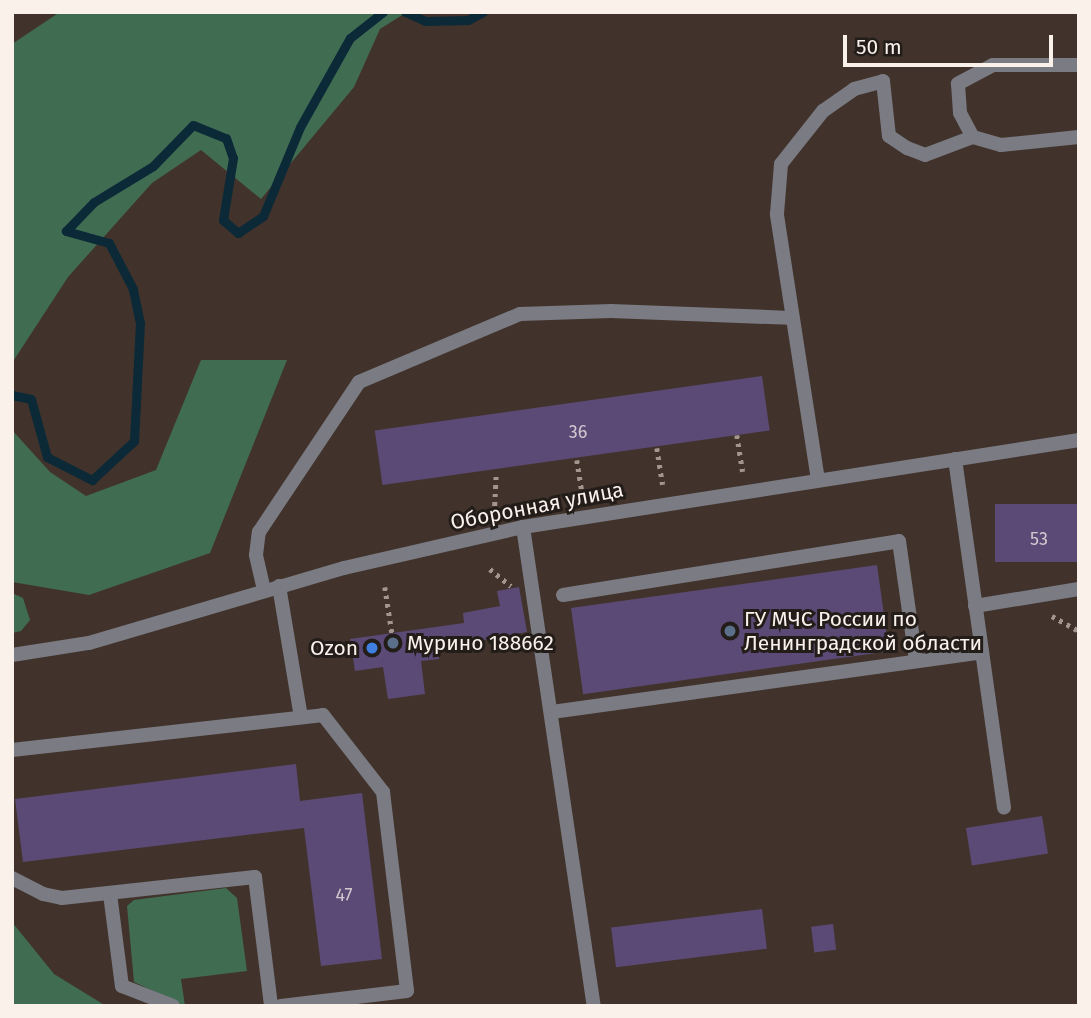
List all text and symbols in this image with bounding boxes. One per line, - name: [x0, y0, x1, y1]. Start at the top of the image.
- scale bar: [846, 21, 1056, 65]
- text: 50 m: [856, 34, 902, 60]
- house number: 36: [569, 421, 587, 443]
- street label: Оборонная улица: [448, 477, 626, 535]
- house number: 53: [1030, 528, 1048, 550]
- place label: ГУ МЧС России по Ленинградской области: [744, 606, 982, 656]
- marker: ГУ МЧС России по Ленинградской области: [722, 623, 738, 639]
- place label: Мурино 188662: [407, 630, 554, 656]
- place label: Ozon: [310, 635, 358, 661]
- marker: Мурино 188662: [385, 635, 401, 651]
- marker: Ozon: [364, 640, 380, 656]
- house number: 47: [335, 884, 353, 906]

